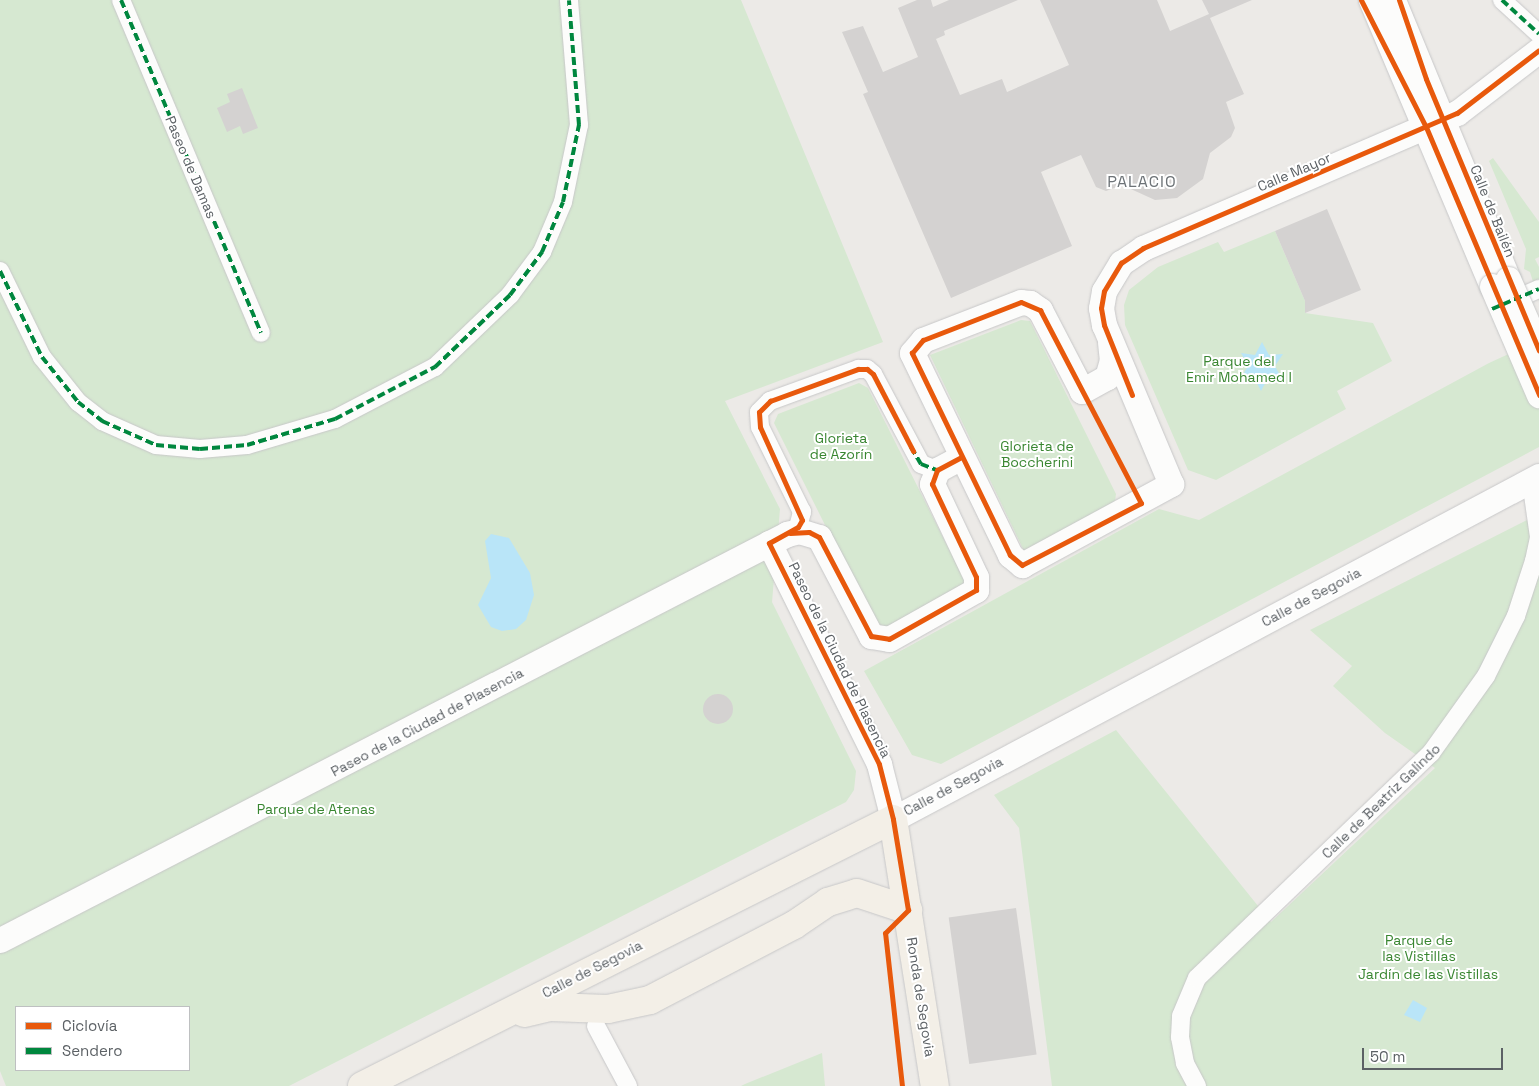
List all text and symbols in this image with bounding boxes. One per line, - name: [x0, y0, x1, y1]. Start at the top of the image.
- street label: Paseo de Damas: [162, 113, 220, 221]
- street label: Calle Mayor: [1255, 149, 1333, 195]
- street label: Calle de Bailén: [1467, 163, 1519, 259]
- district label: PALACIO: [1106, 172, 1178, 192]
- park label: Parque del Emir Mohamed I: [1186, 353, 1292, 386]
- park label: Glorieta de Azorín: [810, 430, 872, 462]
- park label: Glorieta de Boccherini: [1000, 438, 1074, 471]
- street label: Paseo de la Ciudad de Plasencia: [785, 559, 895, 761]
- street label: Calle de Segovia: [1259, 564, 1363, 630]
- street label: Paseo de la Ciudad de Plasencia: [328, 664, 526, 780]
- street label: Calle de Beatriz Galindo: [1318, 740, 1444, 862]
- street label: Calle de Segovia: [901, 753, 1005, 819]
- park label: Parque de Atenas: [257, 801, 375, 817]
- park label: Parque de las Vistillas: [1382, 932, 1456, 964]
- street label: Ronda de Segovia: [903, 936, 939, 1058]
- street label: Calle de Segovia: [539, 937, 645, 1001]
- park label: Jardín de las Vistillas: [1358, 966, 1498, 982]
- legend: [15, 1006, 190, 1071]
- text: Ciclovía: [62, 1016, 117, 1035]
- scale bar: [1364, 1038, 1505, 1070]
- text: Sendero: [62, 1041, 122, 1060]
- text: 50 m: [1370, 1047, 1405, 1066]

